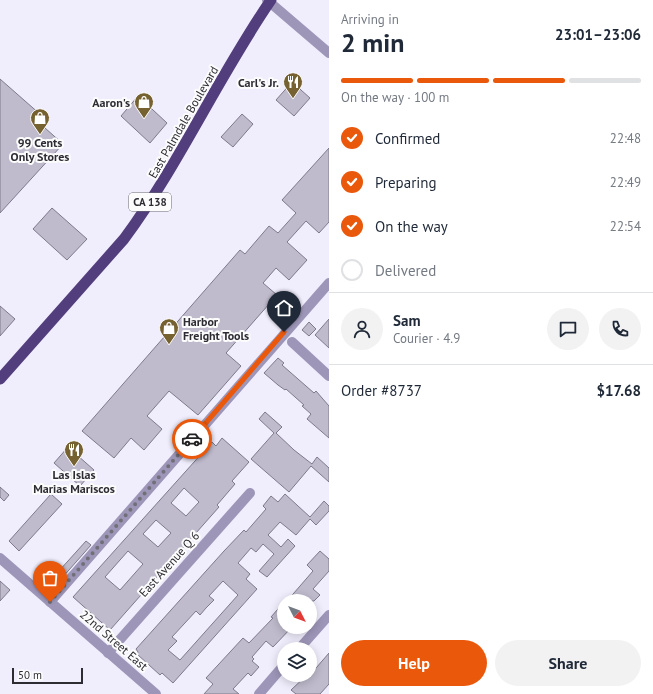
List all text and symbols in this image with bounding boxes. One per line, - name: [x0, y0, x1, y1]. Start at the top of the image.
- text: Arriving in: [341, 11, 399, 28]
- text: 23:01–23:06: [555, 25, 641, 44]
- text: 2 min: [341, 26, 404, 59]
- street label: East Palmdale Boulevard: [145, 63, 221, 181]
- restaurant icon: Carl's Jr.: [282, 71, 304, 99]
- place label: Carl's Jr.: [238, 75, 279, 90]
- text: On the way · 100 m: [341, 89, 449, 106]
- shop icon: Aaron's: [133, 91, 155, 119]
- place label: Aaron's: [92, 95, 130, 110]
- shop icon: 99 Cents Only Stores: [29, 107, 51, 135]
- icon: check: [341, 127, 363, 149]
- text: Confirmed: [375, 129, 440, 148]
- text: 22:48: [610, 130, 641, 147]
- place label: 99 Cents Only Stores: [11, 135, 69, 164]
- icon: check: [341, 171, 363, 193]
- text: Preparing: [375, 173, 437, 192]
- text: 22:49: [610, 174, 641, 191]
- road number: CA 138: [129, 193, 171, 211]
- icon: check: [341, 215, 363, 237]
- text: On the way: [375, 217, 448, 236]
- text: 22:54: [610, 218, 641, 235]
- text: Delivered: [375, 261, 436, 280]
- pin: [267, 291, 301, 332]
- icon: home: [273, 297, 295, 319]
- button: person: [341, 308, 383, 350]
- button: chat: [547, 308, 589, 350]
- button: phone: [599, 308, 641, 350]
- text: Sam: [393, 311, 420, 330]
- place label: Harbor Freight Tools: [183, 314, 249, 343]
- shop icon: Harbor Freight Tools: [158, 317, 180, 345]
- text: Courier · 4.9: [393, 330, 460, 347]
- text: Order #8737: [341, 381, 422, 400]
- text: $17.68: [597, 381, 641, 400]
- courier: [172, 419, 212, 459]
- icon: car: [181, 428, 203, 450]
- restaurant icon: Las Islas Marias Mariscos: [63, 439, 85, 467]
- place label: Las Islas Marias Mariscos: [33, 467, 115, 496]
- street label: East Avenue Q 6: [136, 528, 202, 600]
- pin: [33, 561, 67, 602]
- icon: bag: [39, 567, 61, 589]
- north arrow: [277, 594, 317, 634]
- map controls: [277, 594, 317, 682]
- street label: 22nd Street East: [77, 607, 151, 673]
- button: Help: [341, 640, 487, 686]
- button: Share: [495, 640, 641, 686]
- button: layers: [277, 642, 317, 682]
- scale bar: [12, 666, 83, 685]
- text: 50 m: [18, 668, 42, 682]

